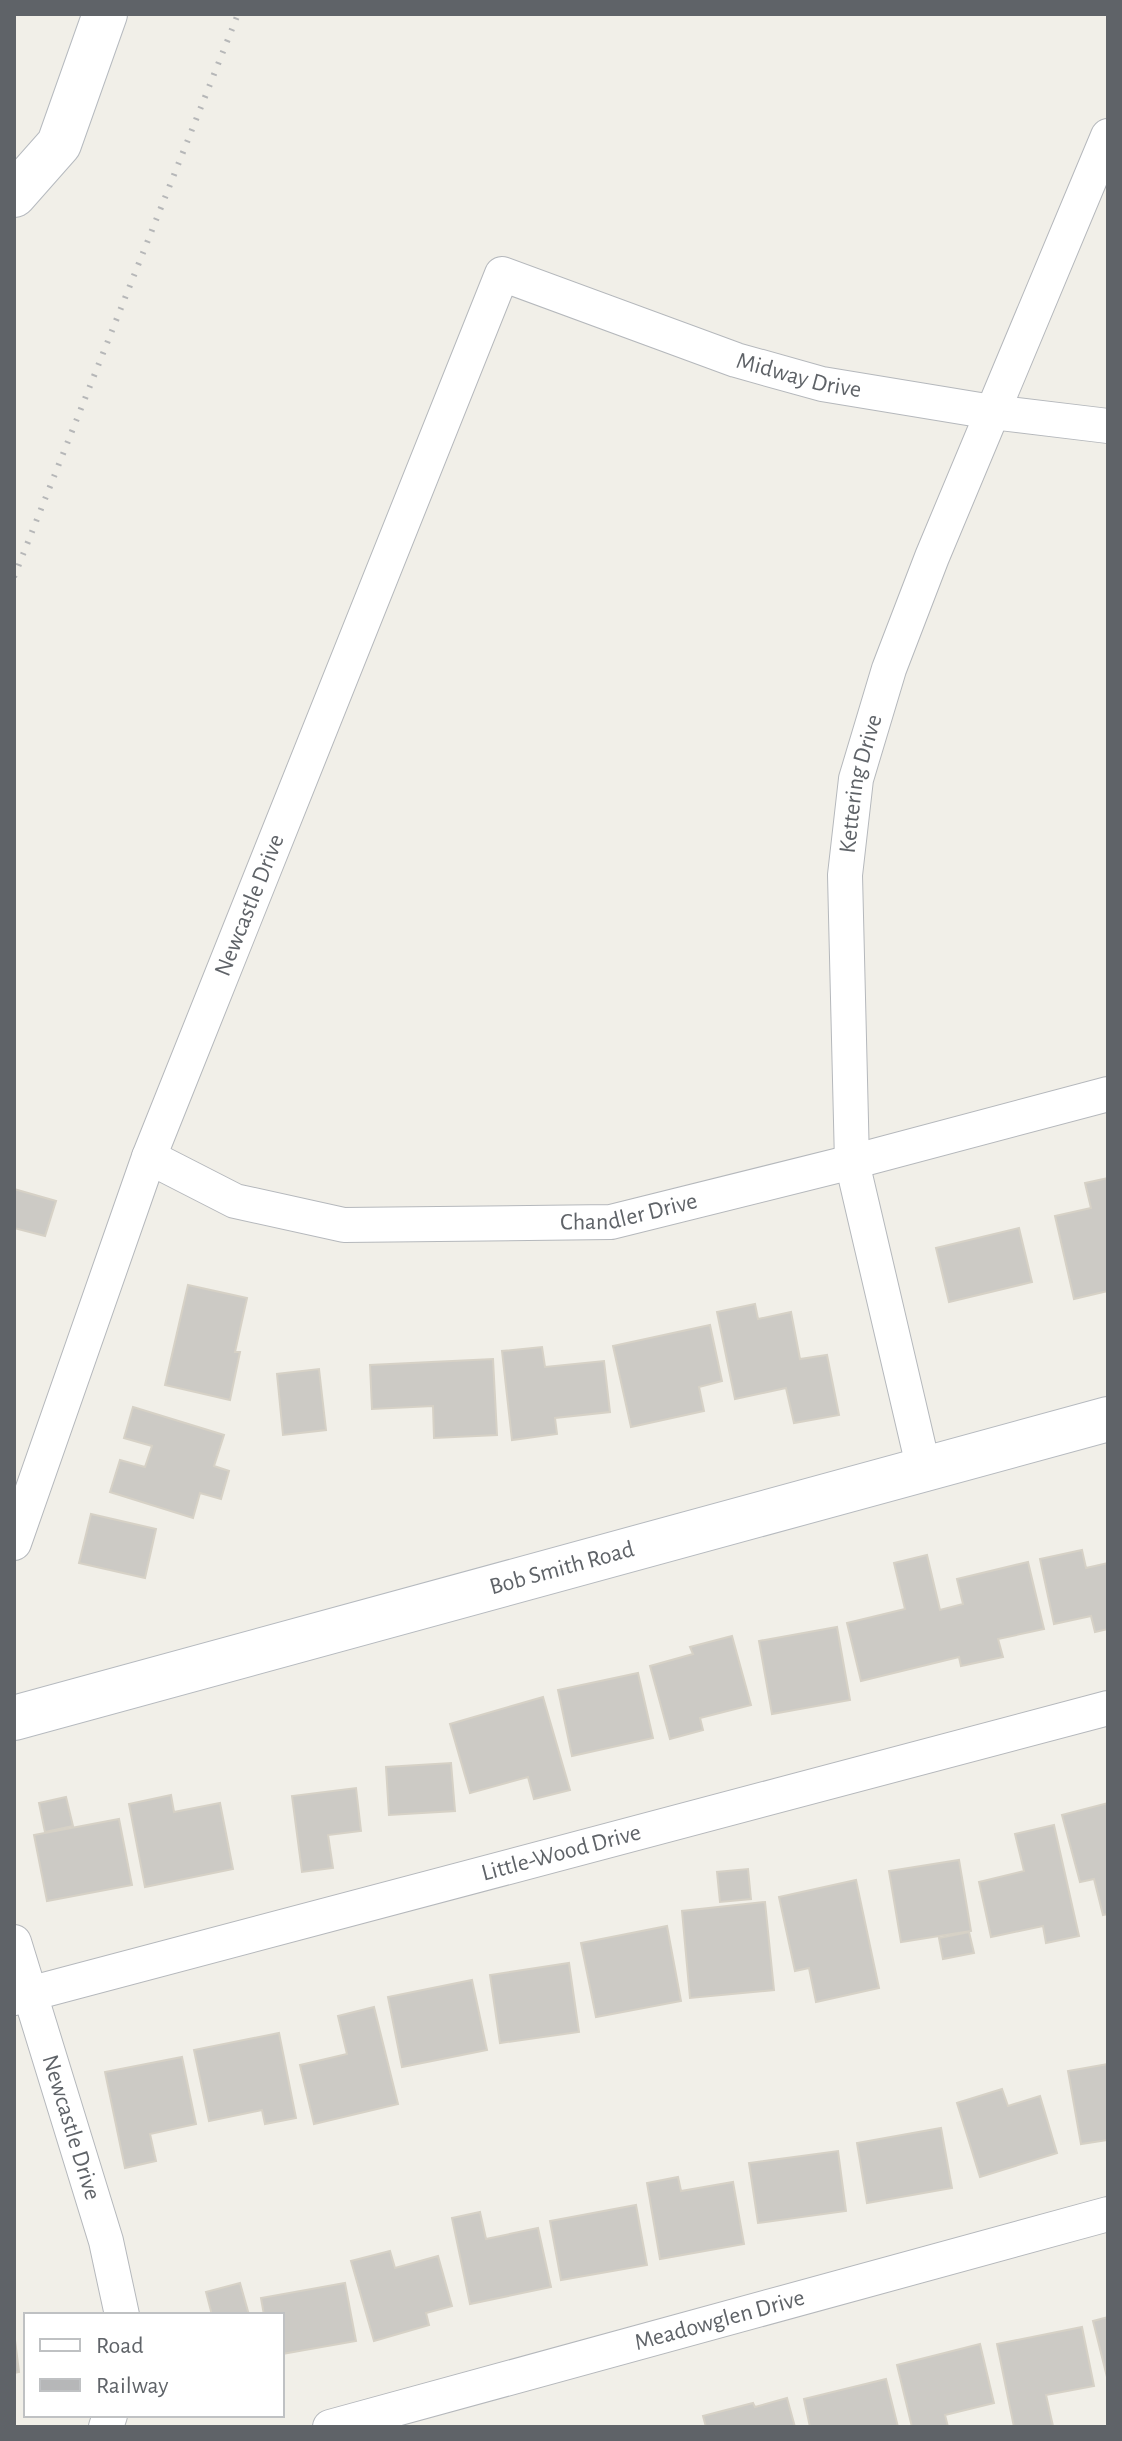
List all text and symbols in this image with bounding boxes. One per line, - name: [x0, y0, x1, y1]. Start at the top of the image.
- street label: Midway Drive: [734, 349, 863, 402]
- street label: Kettering Drive: [836, 712, 887, 855]
- street label: Newcastle Drive: [211, 831, 289, 980]
- street label: Chandler Drive: [560, 1189, 700, 1235]
- street label: Bob Smith Road: [487, 1537, 637, 1599]
- street label: Little-Wood Drive: [479, 1820, 643, 1886]
- street label: Newcastle Drive: [37, 2052, 105, 2203]
- street label: Meadowglen Drive: [632, 2286, 807, 2355]
- legend: [24, 2313, 284, 2417]
- text: Road: [96, 2334, 144, 2358]
- text: Railway: [96, 2374, 168, 2398]

